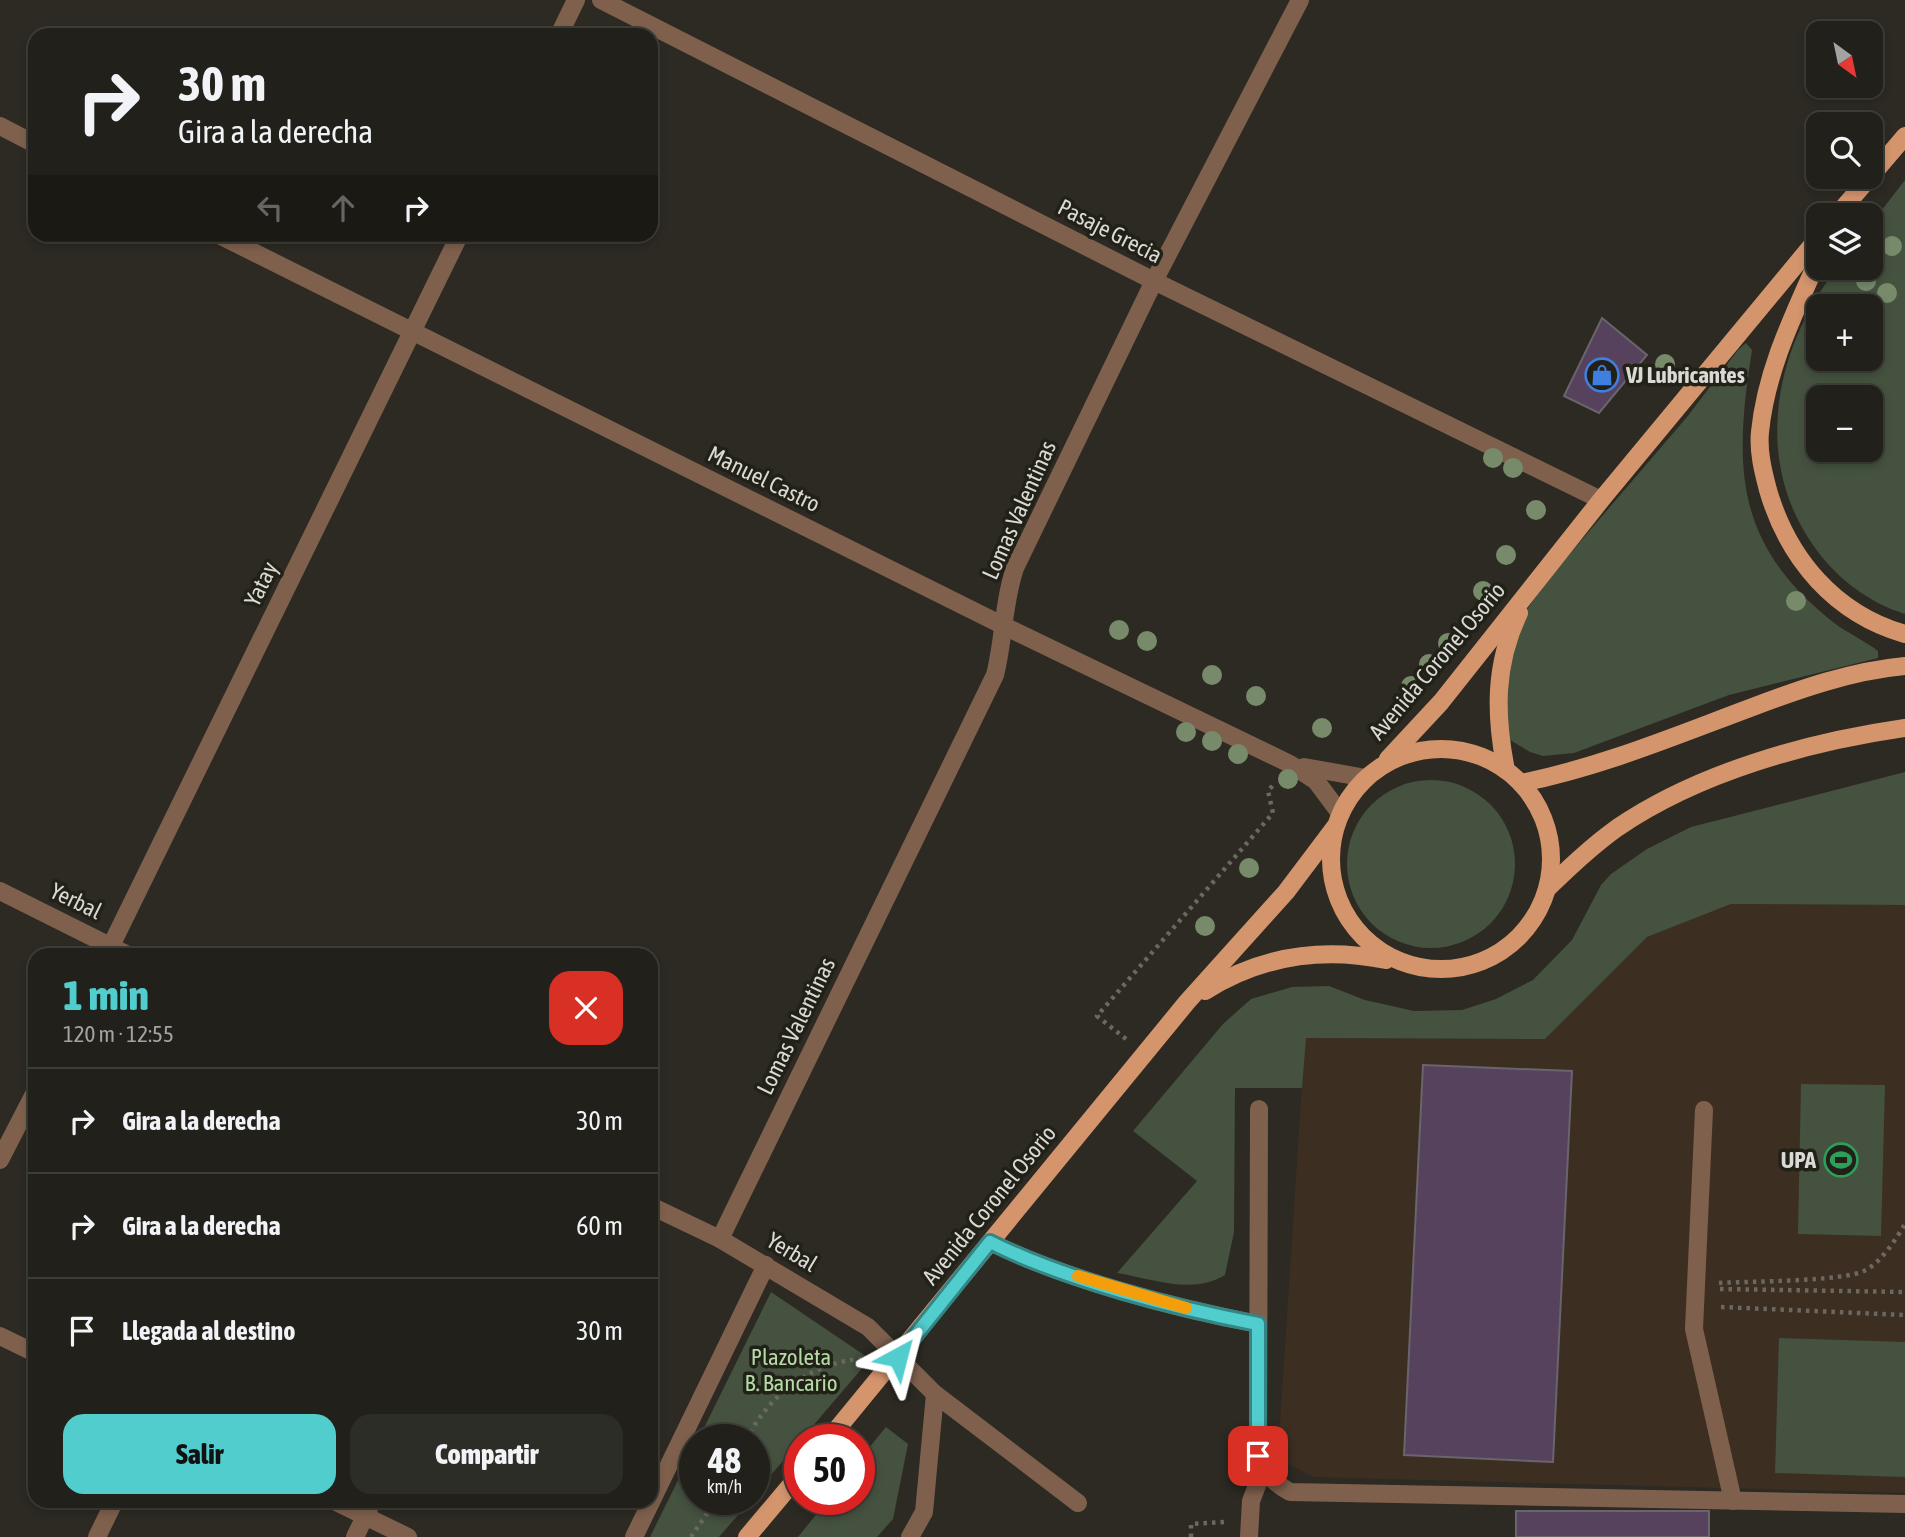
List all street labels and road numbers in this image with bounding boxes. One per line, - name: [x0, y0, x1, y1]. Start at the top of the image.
- street label: Pasaje Grecia: [1054, 194, 1166, 268]
- street label: Lomas Valentinas: [977, 437, 1061, 583]
- street label: Manuel Castro: [704, 441, 824, 517]
- street label: Yatay: [239, 557, 283, 611]
- street label: Avenida Coronel Osorio: [1364, 577, 1510, 745]
- street label: Yerbal: [46, 878, 106, 924]
- street label: Lomas Valentinas: [752, 953, 840, 1099]
- street label: Avenida Coronel Osorio: [917, 1120, 1061, 1290]
- street label: Yerbal: [762, 1227, 822, 1277]

